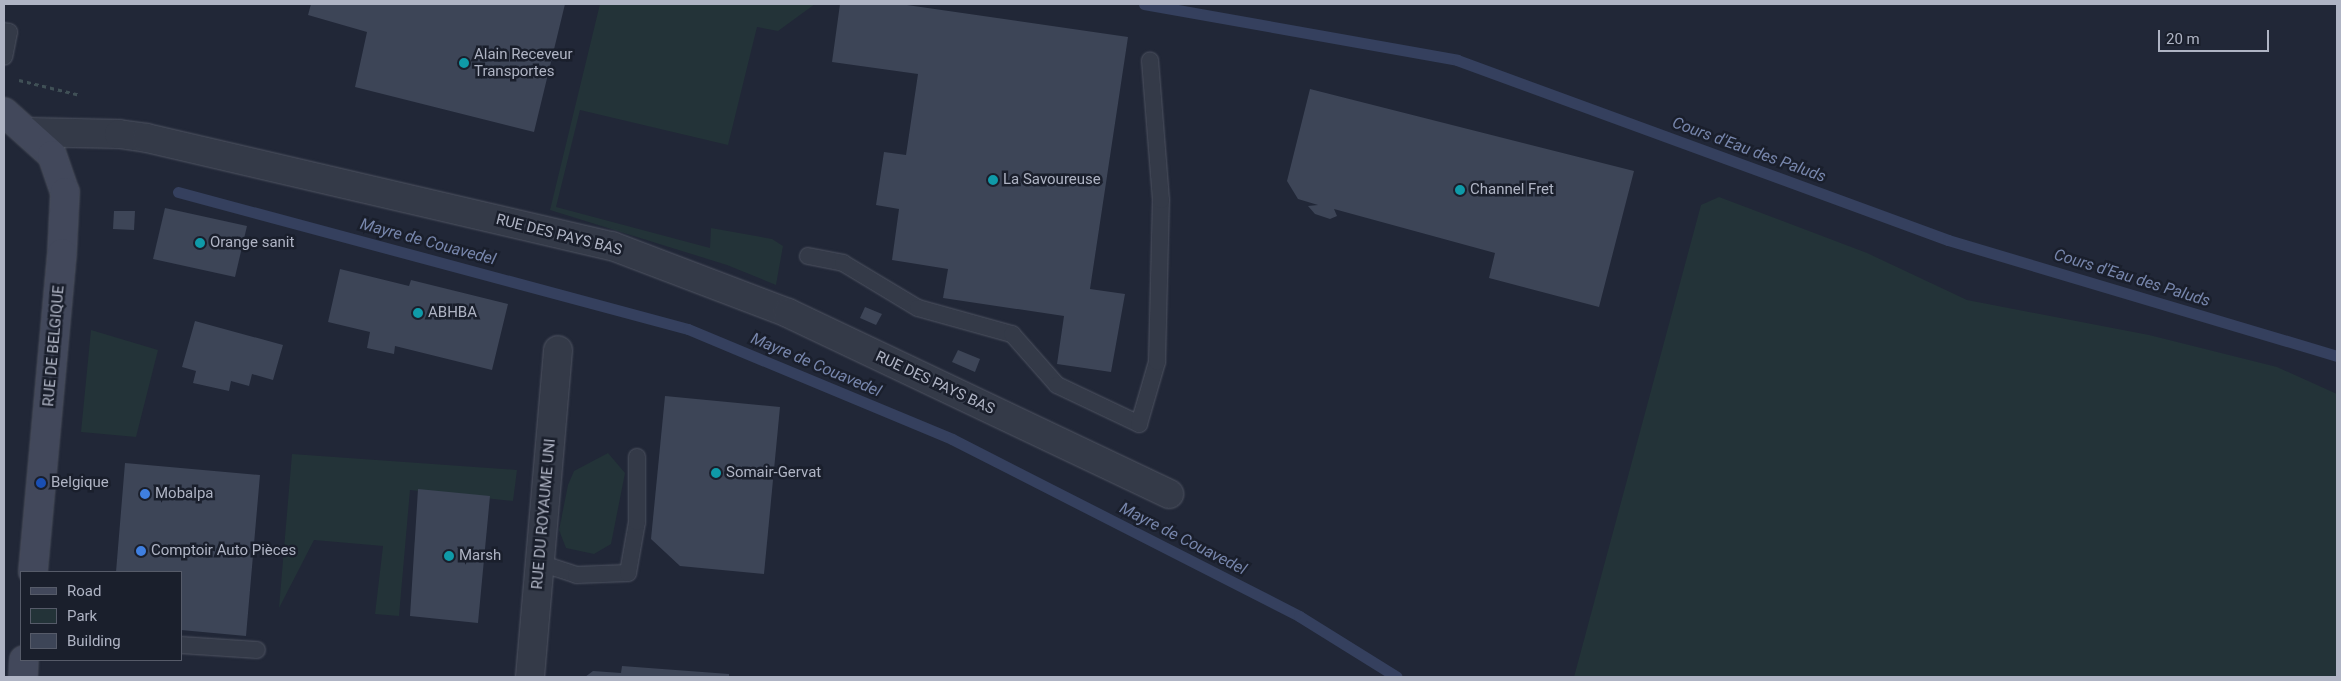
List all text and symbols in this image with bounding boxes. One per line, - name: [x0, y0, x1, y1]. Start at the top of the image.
- scale bar: [2161, 20, 2272, 52]
- text: 20 m: [2166, 30, 2200, 48]
- place label: Alain Receveur Transportes: [474, 45, 573, 80]
- marker: Alain Receveur Transportes: [458, 57, 470, 69]
- water label: Cours d'Eau des Paluds: [1670, 113, 1828, 187]
- place label: La Savoureuse: [1003, 171, 1101, 189]
- marker: La Savoureuse: [987, 174, 999, 186]
- place label: Channel Fret: [1470, 181, 1554, 199]
- marker: Channel Fret: [1454, 184, 1466, 196]
- street label: RUE DES PAYS BAS: [494, 211, 624, 259]
- water label: Mayre de Couavedel: [358, 215, 498, 269]
- place label: Orange sanit: [210, 234, 294, 252]
- marker: Orange sanit: [194, 237, 206, 249]
- water label: Cours d'Eau des Paluds: [2052, 245, 2212, 311]
- street label: RUE DE BELGIQUE: [40, 285, 68, 407]
- place label: ABHBA: [428, 304, 477, 322]
- marker: ABHBA: [412, 307, 424, 319]
- water label: Mayre de Couavedel: [748, 329, 884, 401]
- street label: RUE DES PAYS BAS: [873, 348, 997, 418]
- street label: RUE DU ROYAUME UNI: [528, 438, 560, 590]
- place label: Somair-Gervat: [726, 464, 821, 482]
- marker: Somair-Gervat: [710, 467, 722, 479]
- place label: Belgique: [51, 474, 109, 492]
- marker: Belgique: [35, 477, 47, 489]
- place label: Mobalpa: [155, 485, 213, 503]
- marker: Mobalpa: [139, 488, 151, 500]
- water label: Mayre de Couavedel: [1116, 499, 1250, 579]
- place label: Comptoir Auto Pièces: [151, 542, 296, 560]
- marker: Comptoir Auto Pièces: [135, 545, 147, 557]
- place label: Marsh: [459, 547, 501, 565]
- marker: Marsh: [443, 550, 455, 562]
- legend: [20, 571, 182, 661]
- text: Road: [67, 582, 101, 600]
- text: Park: [67, 607, 97, 625]
- text: Building: [67, 632, 121, 650]

